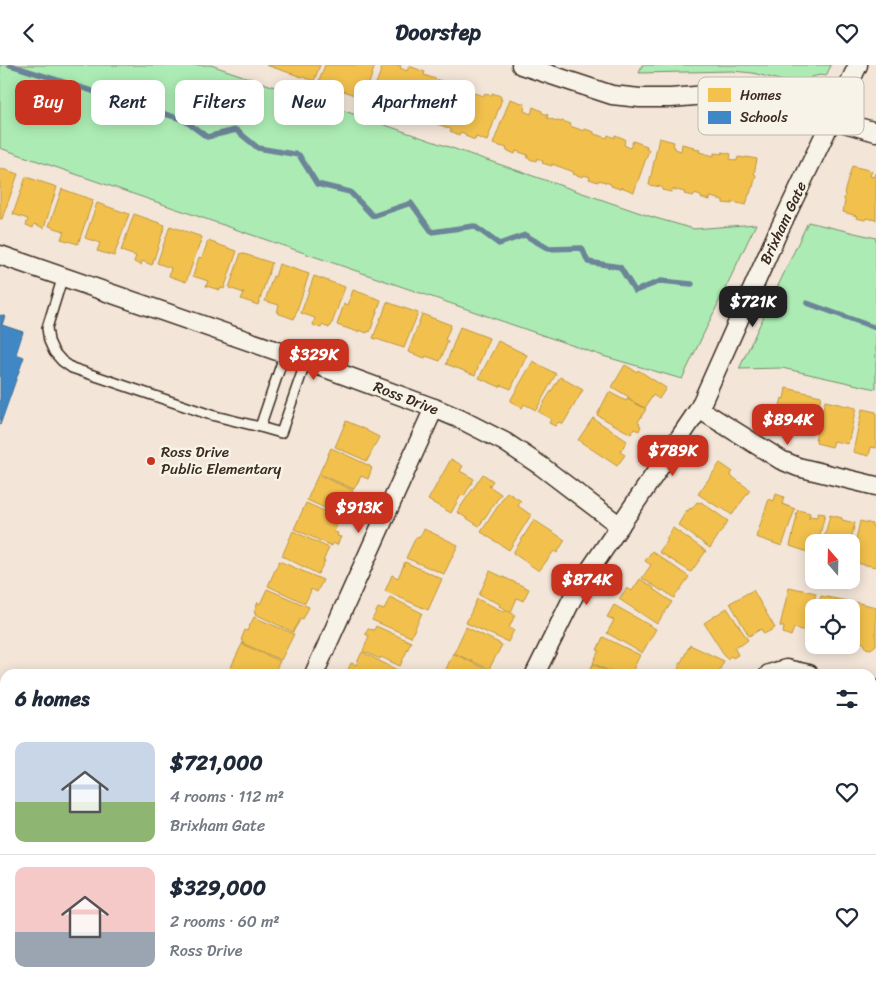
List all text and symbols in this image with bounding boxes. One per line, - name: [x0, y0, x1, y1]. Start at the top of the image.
- text: Doorstep: [395, 13, 481, 52]
- icon: back: [15, 19, 43, 47]
- icon: heart: [833, 19, 861, 47]
- legend: [698, 77, 864, 135]
- chip: Buy: [15, 80, 81, 125]
- chip: Rent: [91, 80, 165, 125]
- chip: Filters: [175, 80, 264, 125]
- chip: New: [274, 80, 344, 125]
- chip: Apartment: [354, 80, 475, 125]
- text: Homes: [740, 83, 782, 108]
- text: Schools: [740, 105, 788, 130]
- street label: Brixham Gate: [752, 177, 814, 269]
- pin: $721K: [718, 285, 788, 328]
- text: $721K: [730, 287, 776, 316]
- pin: $329K: [279, 339, 349, 381]
- text: $329K: [290, 340, 338, 369]
- street label: Ross Drive: [370, 374, 442, 422]
- pin: $894K: [753, 403, 823, 446]
- text: $894K: [763, 405, 813, 434]
- pin: $789K: [638, 435, 708, 477]
- text: $789K: [648, 436, 698, 465]
- place label: Ross Drive Public Elementary: [161, 439, 282, 482]
- marker: Ross Drive Public Elementary: [145, 455, 157, 467]
- pin: $913K: [324, 491, 394, 534]
- text: $913K: [336, 493, 382, 522]
- north arrow: [805, 534, 860, 589]
- map controls: [805, 534, 860, 654]
- pin: $874K: [552, 563, 622, 606]
- text: $874K: [562, 565, 612, 594]
- button: locate: [805, 599, 860, 654]
- text: 6 homes: [15, 680, 90, 718]
- icon: filters: [833, 685, 861, 713]
- text: $721,000: [170, 744, 263, 782]
- icon: home: [55, 762, 115, 822]
- icon: heart: [833, 778, 861, 806]
- text: 4 rooms · 112 m²: [170, 782, 284, 811]
- text: Brixham Gate: [170, 811, 265, 840]
- text: $329,000: [170, 869, 266, 907]
- icon: home: [55, 887, 115, 947]
- icon: heart: [833, 903, 861, 931]
- text: 2 rooms · 60 m²: [170, 907, 280, 936]
- text: Ross Drive: [170, 936, 242, 965]

